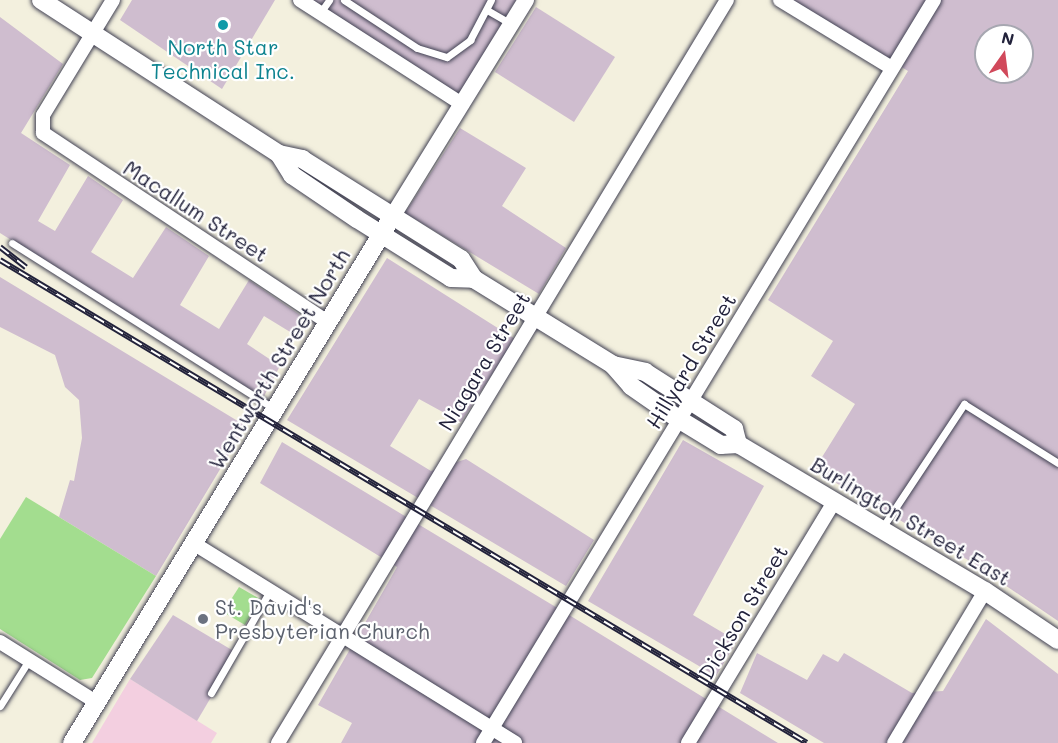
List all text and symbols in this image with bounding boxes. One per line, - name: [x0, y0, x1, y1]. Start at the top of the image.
- marker: North Star Technical Inc.: [216, 18, 230, 32]
- north arrow: [974, 24, 1034, 84]
- text: N: [1000, 26, 1016, 50]
- place label: North Star Technical Inc.: [151, 34, 295, 84]
- street label: Macallum Street: [119, 155, 273, 267]
- street label: Wentworth Street North: [203, 244, 355, 474]
- street label: Niagara Street: [433, 287, 535, 435]
- street label: Hillyard Street: [641, 289, 741, 433]
- street label: Burlington Street East: [806, 451, 1016, 591]
- street label: Dickson Street: [693, 540, 793, 684]
- place label: St. David's Presbyterian Church: [215, 594, 430, 644]
- marker: St. David's Presbyterian Church: [196, 612, 210, 626]

